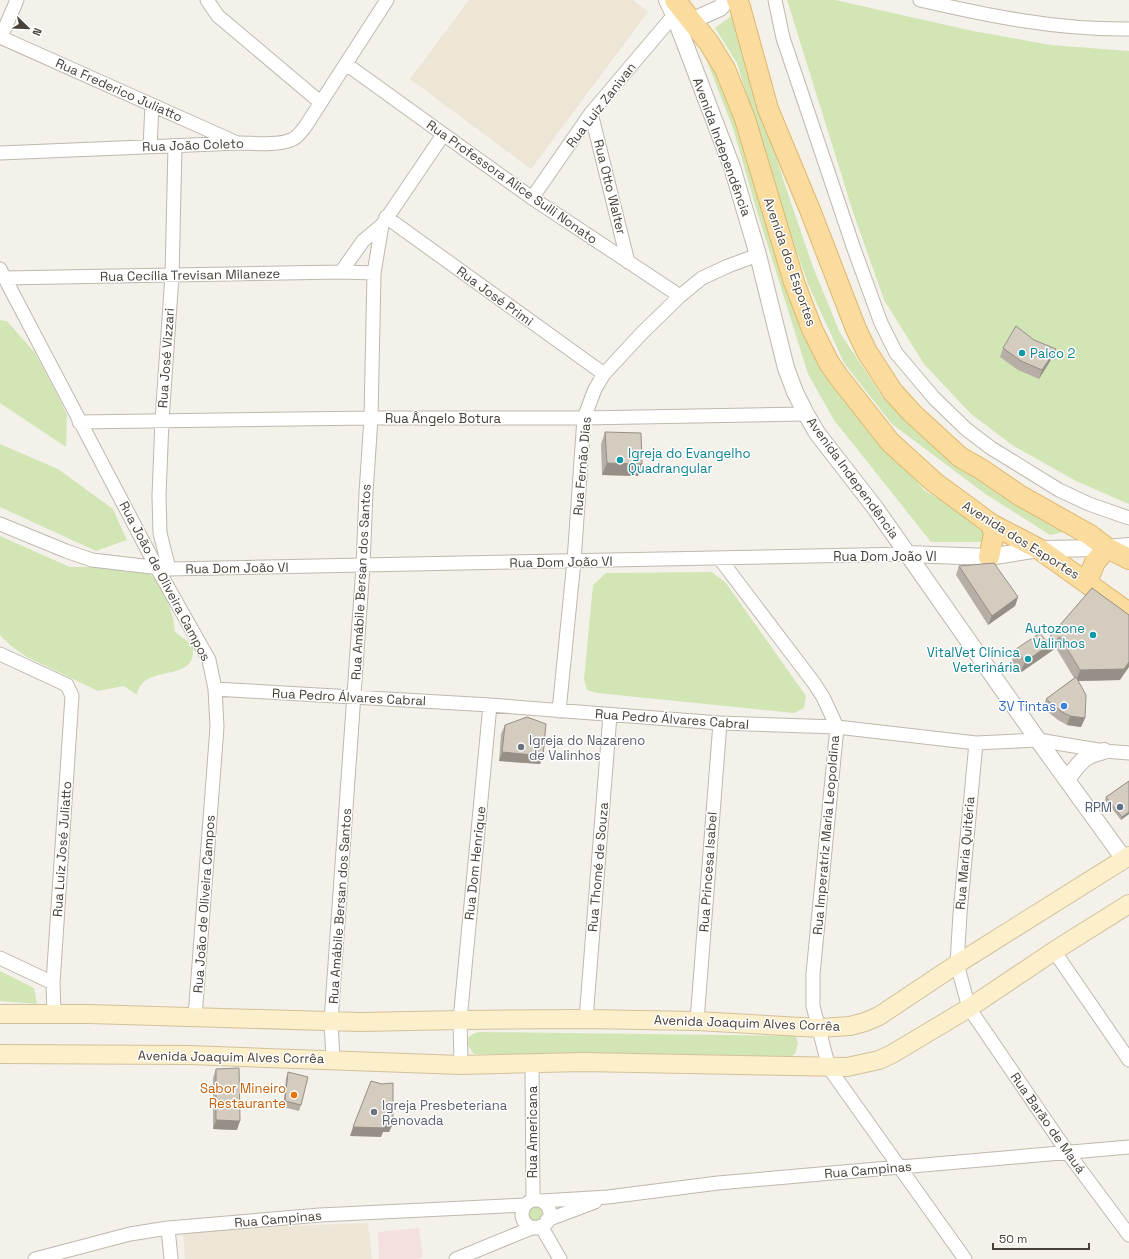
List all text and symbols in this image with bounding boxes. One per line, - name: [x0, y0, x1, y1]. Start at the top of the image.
- north arrow: [8, 8, 48, 48]
- text: N: [29, 26, 45, 38]
- street label: Rua Frederico Juliatto: [53, 54, 185, 126]
- street label: Rua Luiz Zanivan: [562, 59, 640, 151]
- street label: Avenida Independência: [689, 75, 755, 219]
- street label: Rua Professora Alice Sulli Nonato: [423, 116, 601, 248]
- street label: Rua João Coleto: [142, 135, 244, 155]
- street label: Rua Otto Walter: [590, 138, 630, 236]
- street label: Avenida dos Esportes: [760, 195, 820, 329]
- street label: Rua José Primi: [453, 263, 537, 329]
- street label: Rua Cecília Trevisan Milaneze: [100, 265, 280, 285]
- street label: Rua José Vizzari: [154, 307, 178, 409]
- place label: Palco 2: [1030, 345, 1075, 362]
- marker: Palco 2: [1017, 348, 1027, 358]
- street label: Rua Ângelo Botura: [385, 410, 502, 427]
- street label: Avenida Independência: [803, 414, 903, 543]
- street label: Rua Fernão Dias: [569, 416, 595, 516]
- place label: Igreja do Evangelho Quadrangular: [628, 445, 750, 477]
- marker: Igreja do Evangelho Quadrangular: [615, 455, 625, 465]
- street label: Rua Amábile Bersan dos Santos: [347, 483, 375, 681]
- street label: Avenida dos Esportes: [959, 497, 1083, 583]
- street label: Rua João de Oliveira Campos: [115, 498, 215, 664]
- street label: Rua Dom João VI: [833, 548, 937, 565]
- street label: Rua Dom João VI: [509, 553, 613, 571]
- street label: Rua Dom João VI: [185, 559, 289, 577]
- place label: Autozone Valinhos: [1025, 620, 1085, 652]
- marker: Autozone Valinhos: [1088, 630, 1098, 640]
- place label: VitalVet Clínica Veterinária: [927, 644, 1021, 676]
- marker: VitalVet Clínica Veterinária: [1023, 654, 1033, 664]
- street label: Rua Pedro Álvares Cabral: [272, 684, 426, 710]
- place label: 3V Tintas: [999, 698, 1056, 715]
- marker: 3V Tintas: [1059, 701, 1069, 711]
- street label: Rua Pedro Álvares Cabral: [594, 705, 750, 733]
- place label: Igreja do Nazareno de Valinhos: [529, 732, 645, 764]
- street label: Rua Imperatriz Maria Leopoldina: [809, 734, 843, 936]
- marker: Igreja do Nazareno de Valinhos: [516, 742, 526, 752]
- street label: Rua Luiz José Juliatto: [49, 781, 75, 917]
- street label: Rua Maria Quitéria: [952, 795, 978, 910]
- place label: RPM: [1085, 799, 1112, 816]
- street label: Rua Thomé de Souza: [584, 801, 612, 933]
- marker: RPM: [1115, 802, 1125, 812]
- street label: Rua Dom Henrique: [461, 805, 489, 921]
- street label: Rua Amábile Bersan dos Santos: [325, 807, 355, 1005]
- street label: Rua Princesa Isabel: [695, 811, 721, 933]
- street label: Rua João de Oliveira Campos: [189, 814, 219, 994]
- street label: Avenida Joaquim Alves Corrêa: [654, 1011, 841, 1035]
- street label: Avenida Joaquim Alves Corrêa: [138, 1047, 325, 1067]
- street label: Rua Barão de Mauá: [1007, 1069, 1090, 1177]
- place label: Sabor Mineiro Restaurante: [200, 1080, 286, 1112]
- street label: Rua Americana: [524, 1085, 541, 1178]
- marker: Sabor Mineiro Restaurante: [289, 1090, 299, 1100]
- place label: Igreja Presbeteriana Renovada: [382, 1097, 508, 1129]
- marker: Igreja Presbeteriana Renovada: [369, 1107, 379, 1117]
- street label: Rua Campinas: [824, 1158, 913, 1182]
- street label: Rua Campinas: [234, 1207, 323, 1231]
- scale bar: [993, 1225, 1089, 1251]
- text: 50 m: [999, 1231, 1027, 1247]

